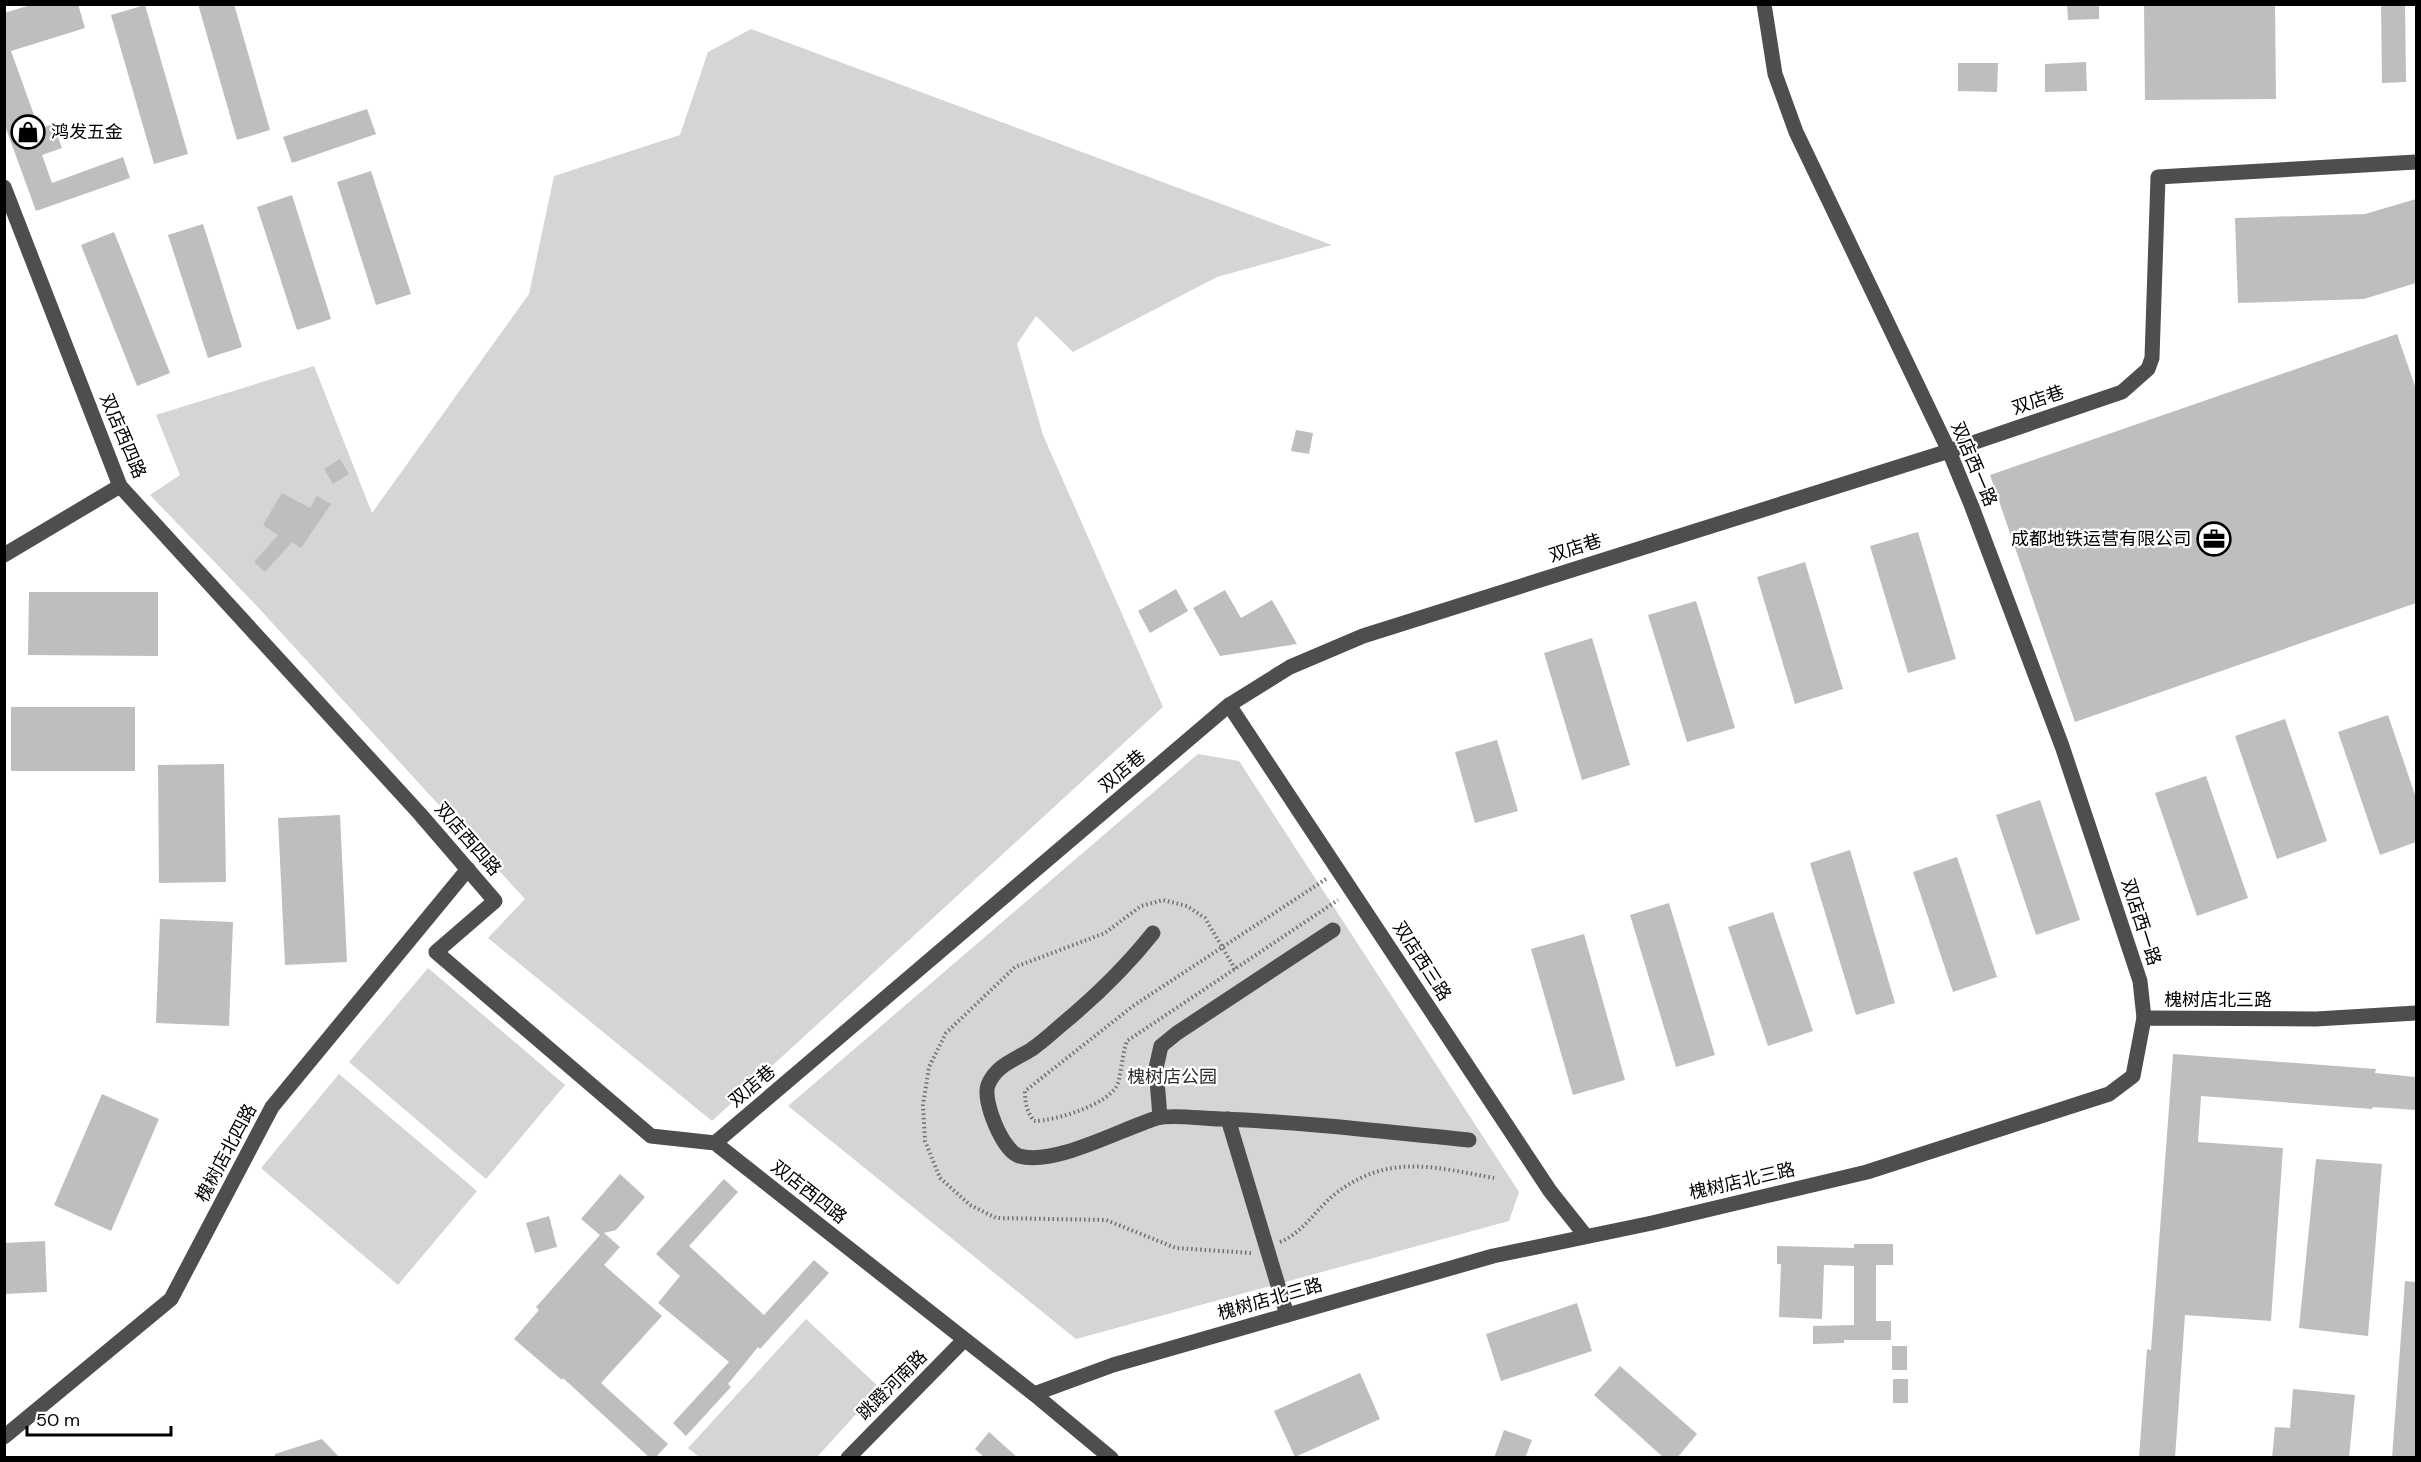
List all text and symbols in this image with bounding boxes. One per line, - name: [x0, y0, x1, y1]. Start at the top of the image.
- shop icon: 鸿发五金: [10, 114, 46, 150]
- place label: 鸿发五金: [51, 120, 123, 144]
- street label: 双店巷: [2009, 380, 2067, 420]
- street label: 双店西四路: [94, 390, 152, 482]
- street label: 双店西一路: [1945, 418, 2003, 510]
- office icon: 成都地铁运营有限公司: [2196, 521, 2232, 557]
- place label: 成都地铁运营有限公司: [2011, 527, 2191, 551]
- street label: 双店巷: [1546, 528, 1604, 568]
- street label: 双店巷: [1094, 744, 1150, 798]
- street label: 双店西四路: [429, 797, 507, 881]
- street label: 双店西一路: [2116, 875, 2166, 969]
- street label: 双店西三路: [1387, 917, 1457, 1005]
- street label: 槐树店北三路: [2164, 988, 2272, 1012]
- street label: 双店巷: [724, 1059, 780, 1113]
- park label: 槐树店公园: [1127, 1065, 1217, 1089]
- street label: 槐树店北四路: [190, 1100, 262, 1206]
- street label: 双店西四路: [766, 1155, 852, 1229]
- street label: 槐树店北三路: [1687, 1157, 1797, 1205]
- street label: 槐树店北三路: [1215, 1273, 1325, 1325]
- street label: 跳蹬河南路: [852, 1345, 932, 1425]
- scale bar: [27, 1399, 171, 1437]
- text: 50 m: [36, 1408, 80, 1432]

